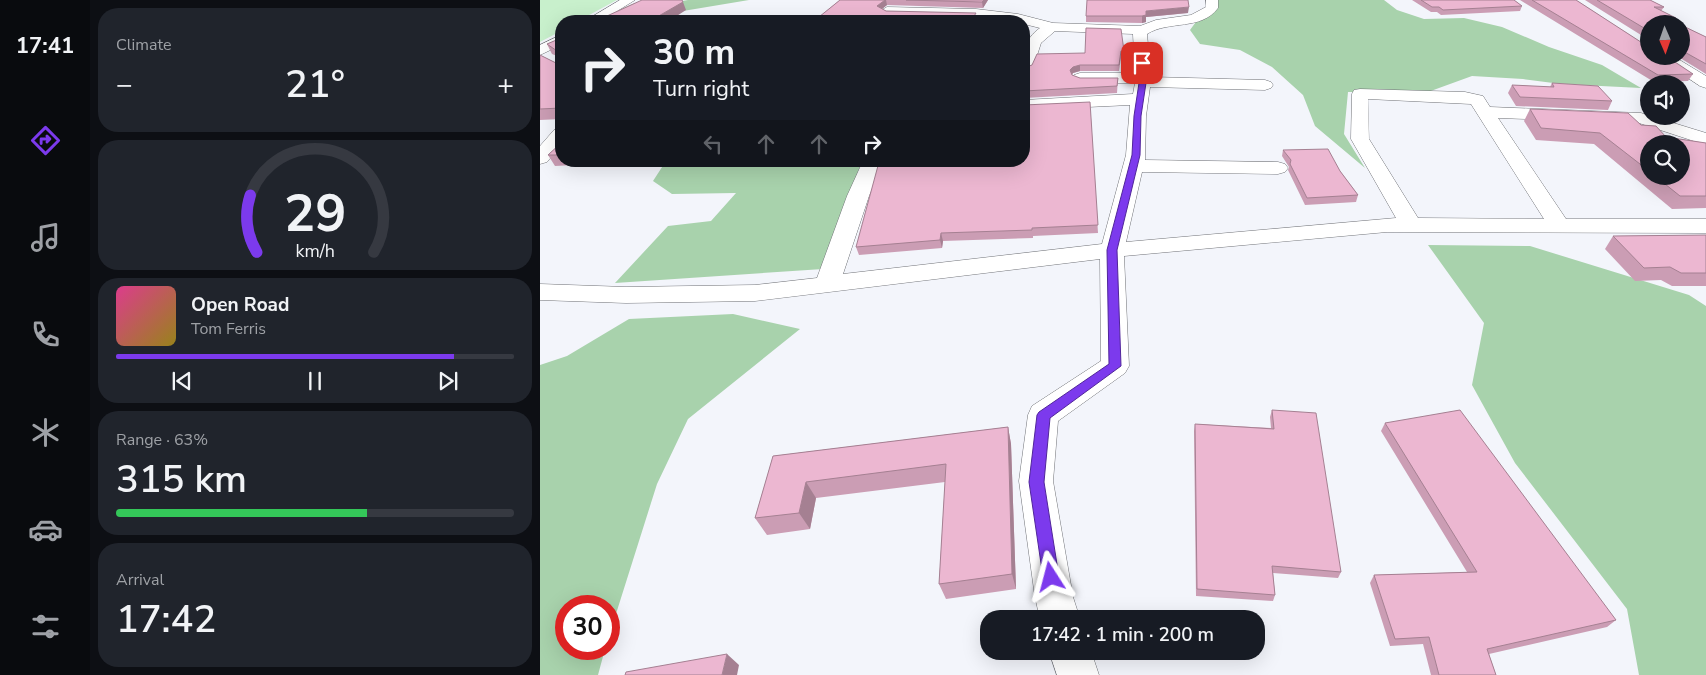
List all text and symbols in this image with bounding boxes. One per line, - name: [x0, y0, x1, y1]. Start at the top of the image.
- north arrow: [1640, 15, 1690, 65]
- map controls: [1640, 15, 1690, 185]
- text: 30 m: [653, 29, 735, 76]
- text: 17:41: [16, 31, 74, 61]
- text: Climate: [116, 34, 171, 56]
- icon: right: [570, 35, 635, 100]
- pin: [1121, 42, 1163, 84]
- icon: arrive: [1128, 49, 1156, 77]
- text: 21°: [285, 59, 345, 110]
- text: −: [116, 66, 133, 104]
- text: +: [497, 66, 514, 104]
- text: Turn right: [653, 74, 749, 104]
- button: sound: [1640, 75, 1690, 125]
- icon: directions: [28, 123, 63, 158]
- icon: left: [699, 130, 727, 158]
- icon: ahead: [752, 130, 780, 158]
- icon: ahead: [805, 130, 833, 158]
- icon: right: [858, 130, 886, 158]
- button: search: [1640, 135, 1690, 185]
- text: 29: [284, 178, 346, 249]
- icon: music: [28, 220, 63, 255]
- text: km/h: [295, 239, 335, 263]
- text: Open Road: [191, 292, 289, 318]
- icon: phone: [28, 317, 63, 352]
- text: Tom Ferris: [191, 318, 266, 340]
- icon: previous: [168, 367, 196, 395]
- icon: pause: [301, 367, 329, 395]
- icon: next: [434, 367, 462, 395]
- icon: climate: [28, 415, 63, 450]
- text: Range · 63%: [116, 429, 208, 451]
- text: 315 km: [116, 454, 247, 505]
- icon: car: [28, 512, 63, 547]
- position arrow: [1024, 550, 1076, 602]
- text: Arrival: [116, 569, 164, 591]
- text: 17:42: [116, 594, 216, 645]
- speed limit sign: 30: [555, 595, 620, 660]
- icon: filters: [28, 609, 63, 644]
- text: 17:42 · 1 min · 200 m: [1031, 622, 1214, 648]

